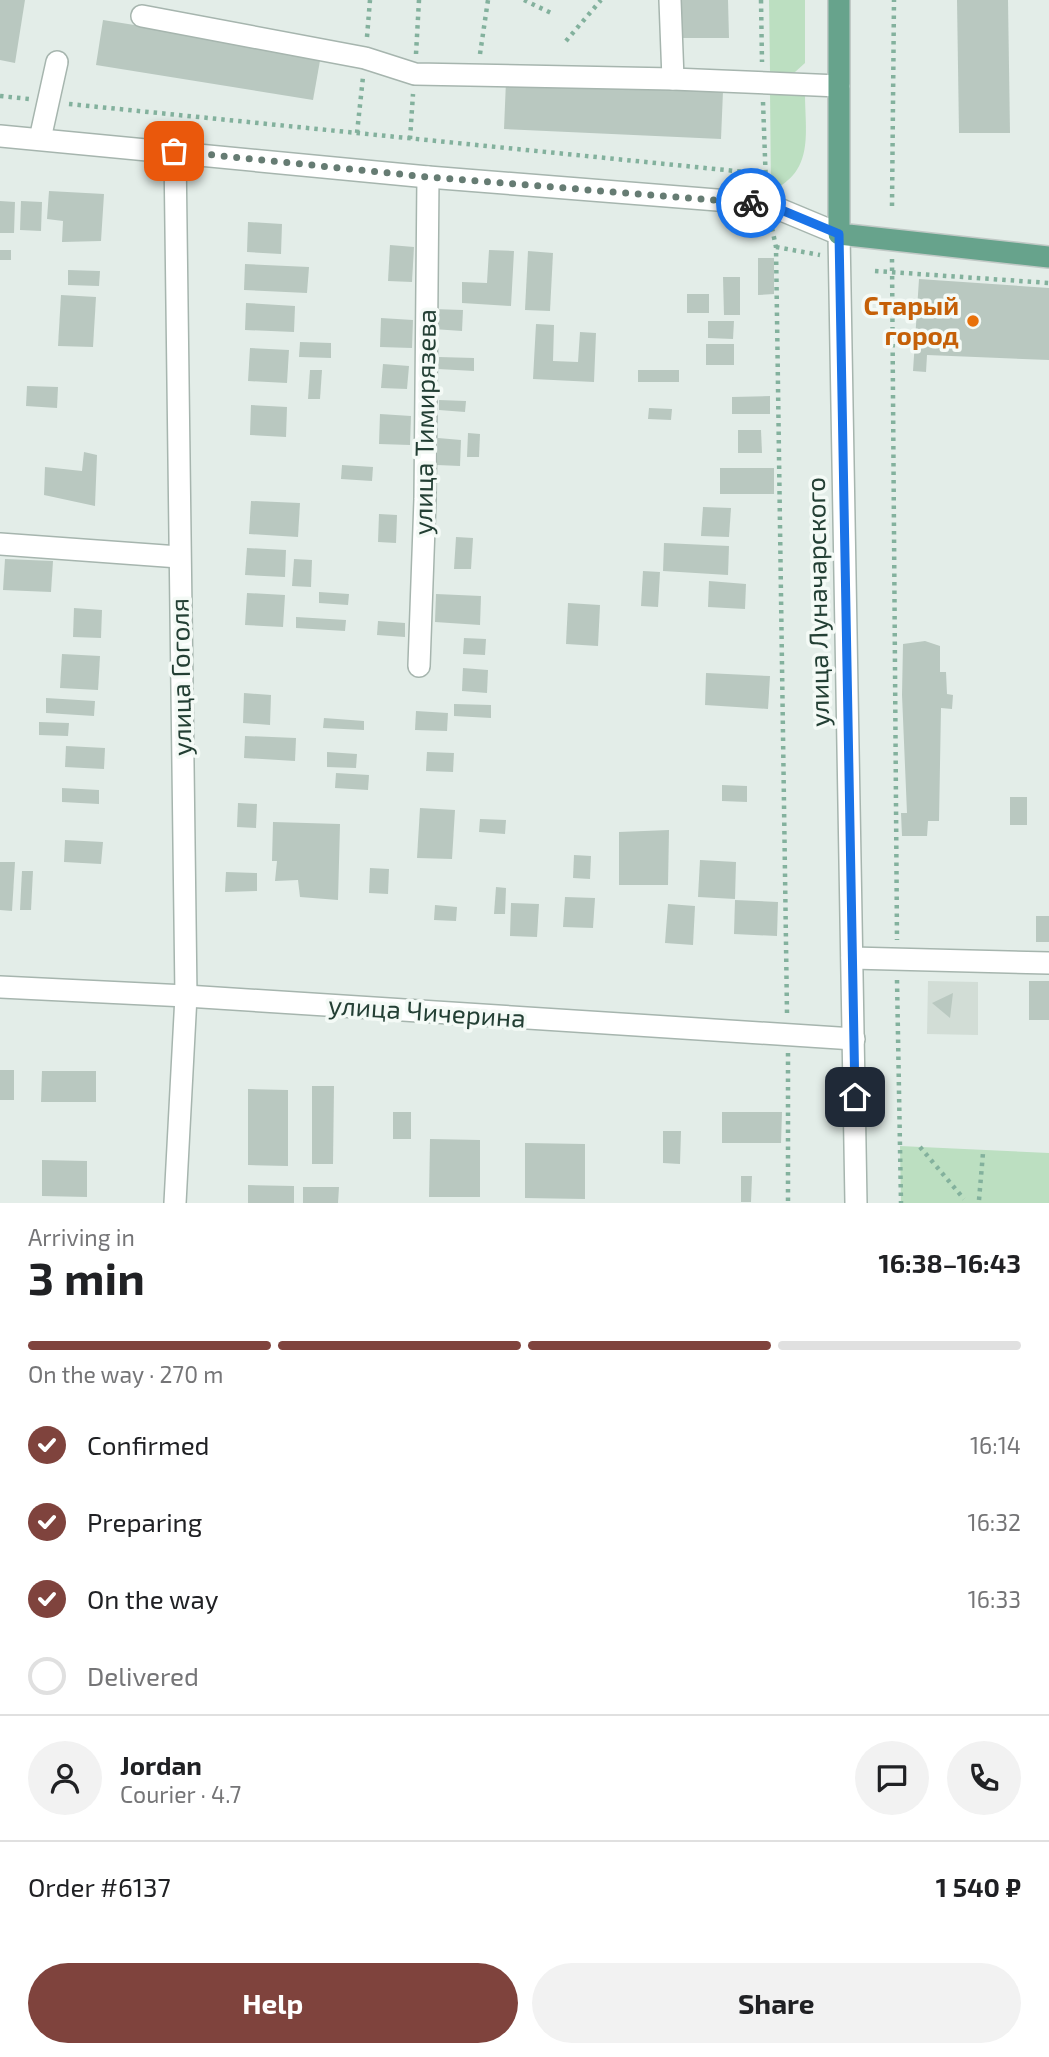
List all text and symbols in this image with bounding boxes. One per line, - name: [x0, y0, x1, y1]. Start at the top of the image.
- pin: [144, 121, 204, 181]
- icon: bag: [155, 132, 193, 170]
- courier: [716, 168, 786, 238]
- icon: bike: [732, 184, 770, 222]
- place label: Старый город: [864, 289, 959, 350]
- street label: улица Тимирязева: [406, 309, 442, 535]
- marker: Старый город: [965, 313, 981, 329]
- street label: улица Луначарского: [799, 477, 835, 727]
- street label: улица Гоголя: [163, 598, 197, 756]
- street label: улица Чичерина: [327, 988, 527, 1034]
- pin: [825, 1067, 885, 1127]
- icon: home: [836, 1078, 874, 1116]
- text: Arriving in: [28, 1223, 135, 1251]
- text: 16:38–16:43: [879, 1247, 1021, 1278]
- text: 3 min: [28, 1249, 145, 1304]
- text: On the way · 270 m: [28, 1360, 223, 1388]
- icon: check: [28, 1426, 66, 1464]
- text: Confirmed: [87, 1429, 210, 1460]
- text: 16:14: [970, 1431, 1021, 1459]
- icon: check: [28, 1503, 66, 1541]
- text: Preparing: [87, 1506, 202, 1537]
- text: 16:32: [968, 1508, 1021, 1536]
- icon: check: [28, 1580, 66, 1618]
- text: On the way: [87, 1583, 218, 1614]
- text: 16:33: [968, 1585, 1021, 1613]
- text: Delivered: [87, 1660, 199, 1691]
- button: person: [28, 1741, 102, 1815]
- button: chat: [855, 1741, 929, 1815]
- button: phone: [947, 1741, 1021, 1815]
- text: Jordan: [120, 1749, 202, 1780]
- text: Courier · 4.7: [120, 1780, 241, 1808]
- text: Order #6137: [28, 1871, 171, 1902]
- text: 1 540 ₽: [936, 1871, 1021, 1902]
- button: Help: [28, 1963, 518, 2043]
- button: Share: [532, 1963, 1021, 2043]

